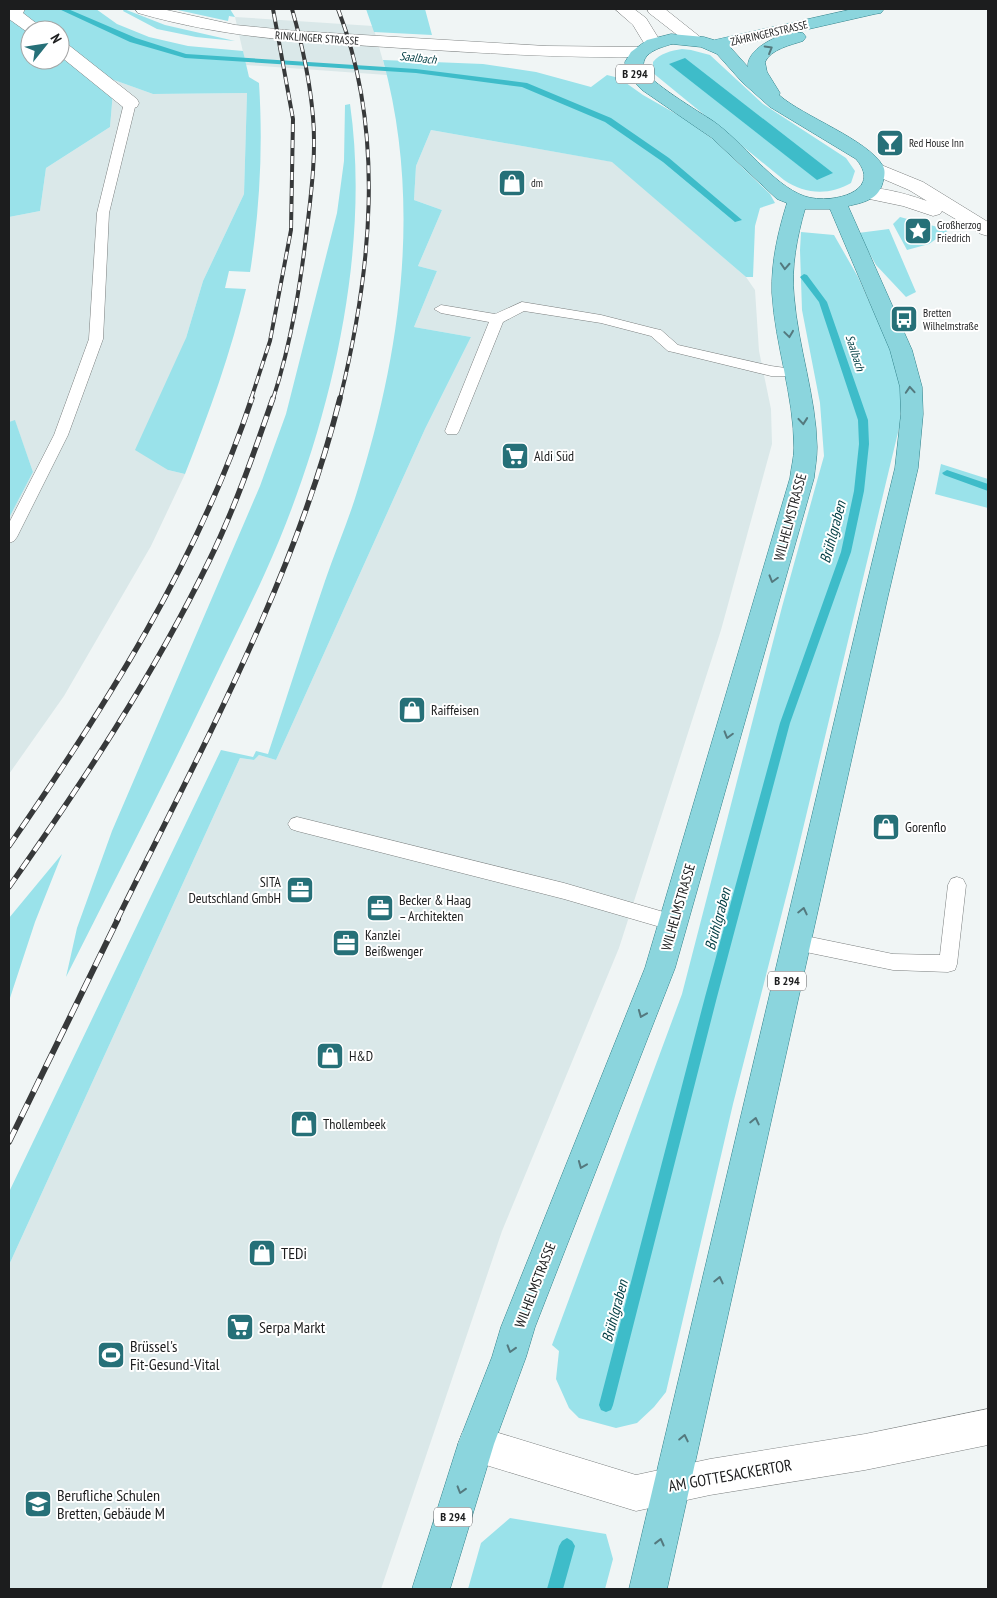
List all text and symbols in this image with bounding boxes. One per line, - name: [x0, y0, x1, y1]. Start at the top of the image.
- street label: ZÄHRINGERSTRASSE: [729, 17, 809, 49]
- north arrow: [20, 20, 70, 70]
- street label: RINKLINGER STRASSE: [275, 28, 360, 48]
- text: N: [47, 31, 66, 46]
- one-way arrow: [764, 45, 773, 55]
- water label: Saalbach: [399, 48, 438, 67]
- road number: B 294: [616, 64, 654, 84]
- bar icon: Red House Inn: [875, 128, 905, 158]
- place label: Red House Inn: [909, 136, 964, 150]
- shop icon: dm: [497, 168, 527, 198]
- place label: dm: [531, 176, 543, 190]
- place icon: Großherzog Friedrich: [903, 216, 933, 246]
- place label: Großherzog Friedrich: [937, 218, 982, 245]
- one-way arrow: [779, 262, 790, 270]
- bus stop icon: Bretten Wilhelmstraße: [889, 304, 919, 334]
- place label: Bretten Wilhelmstraße: [923, 306, 979, 333]
- one-way arrow: [783, 330, 794, 338]
- water label: Saalbach: [843, 333, 869, 373]
- one-way arrow: [905, 386, 916, 394]
- one-way arrow: [798, 417, 809, 425]
- supermarket icon: Aldi Süd: [500, 441, 530, 471]
- place label: Aldi Süd: [534, 447, 574, 465]
- street label: WILHELMSTRASSE: [770, 471, 810, 563]
- water label: Brühlgraben: [815, 497, 850, 565]
- one-way arrow: [768, 575, 779, 584]
- shop icon: Raiffeisen: [397, 695, 427, 725]
- place label: Raiffeisen: [431, 701, 479, 719]
- one-way arrow: [723, 731, 734, 740]
- shop icon: Gorenflo: [871, 812, 901, 842]
- place label: Gorenflo: [905, 818, 946, 836]
- street label: WILHELMSTRASSE: [657, 861, 699, 953]
- place label: SITA Deutschland GmbH: [188, 873, 281, 907]
- office icon: SITA Deutschland GmbH: [285, 875, 315, 905]
- water label: Brühlgraben: [700, 884, 735, 952]
- place label: Becker & Haag – Architekten: [399, 891, 471, 925]
- office icon: Becker & Haag – Architekten: [365, 893, 395, 923]
- one-way arrow: [797, 907, 808, 916]
- place label: Kanzlei Beißwenger: [365, 926, 423, 960]
- office icon: Kanzlei Beißwenger: [331, 928, 361, 958]
- road number: B 294: [768, 971, 806, 990]
- one-way arrow: [638, 1009, 649, 1018]
- shop icon: H&D: [315, 1041, 345, 1071]
- place label: H&D: [349, 1047, 373, 1065]
- shop icon: Thollembeek: [289, 1109, 319, 1139]
- place label: Thollembeek: [323, 1115, 386, 1133]
- one-way arrow: [749, 1117, 760, 1125]
- one-way arrow: [578, 1160, 589, 1169]
- shop icon: TEDi: [247, 1238, 277, 1268]
- street label: WILHELMSTRASSE: [510, 1240, 560, 1330]
- place label: TEDi: [281, 1243, 307, 1263]
- one-way arrow: [714, 1275, 724, 1284]
- water label: Brühlgraben: [597, 1276, 632, 1344]
- supermarket icon: Serpa Markt: [225, 1312, 255, 1342]
- place label: Serpa Markt: [259, 1317, 326, 1337]
- place label: Brüssel's Fit-Gesund-Vital: [130, 1336, 220, 1374]
- sports icon: Brüssel's Fit-Gesund-Vital: [96, 1340, 126, 1370]
- one-way arrow: [507, 1344, 517, 1353]
- one-way arrow: [678, 1434, 689, 1443]
- street label: AM GOTTESACKERTOR: [667, 1454, 794, 1496]
- place label: Berufliche Schulen Bretten, Gebäude M: [57, 1485, 165, 1523]
- one-way arrow: [457, 1486, 467, 1494]
- school or university icon: Berufliche Schulen Bretten, Gebäude M: [23, 1489, 53, 1519]
- road number: B 294: [434, 1508, 472, 1526]
- one-way arrow: [654, 1537, 665, 1546]

